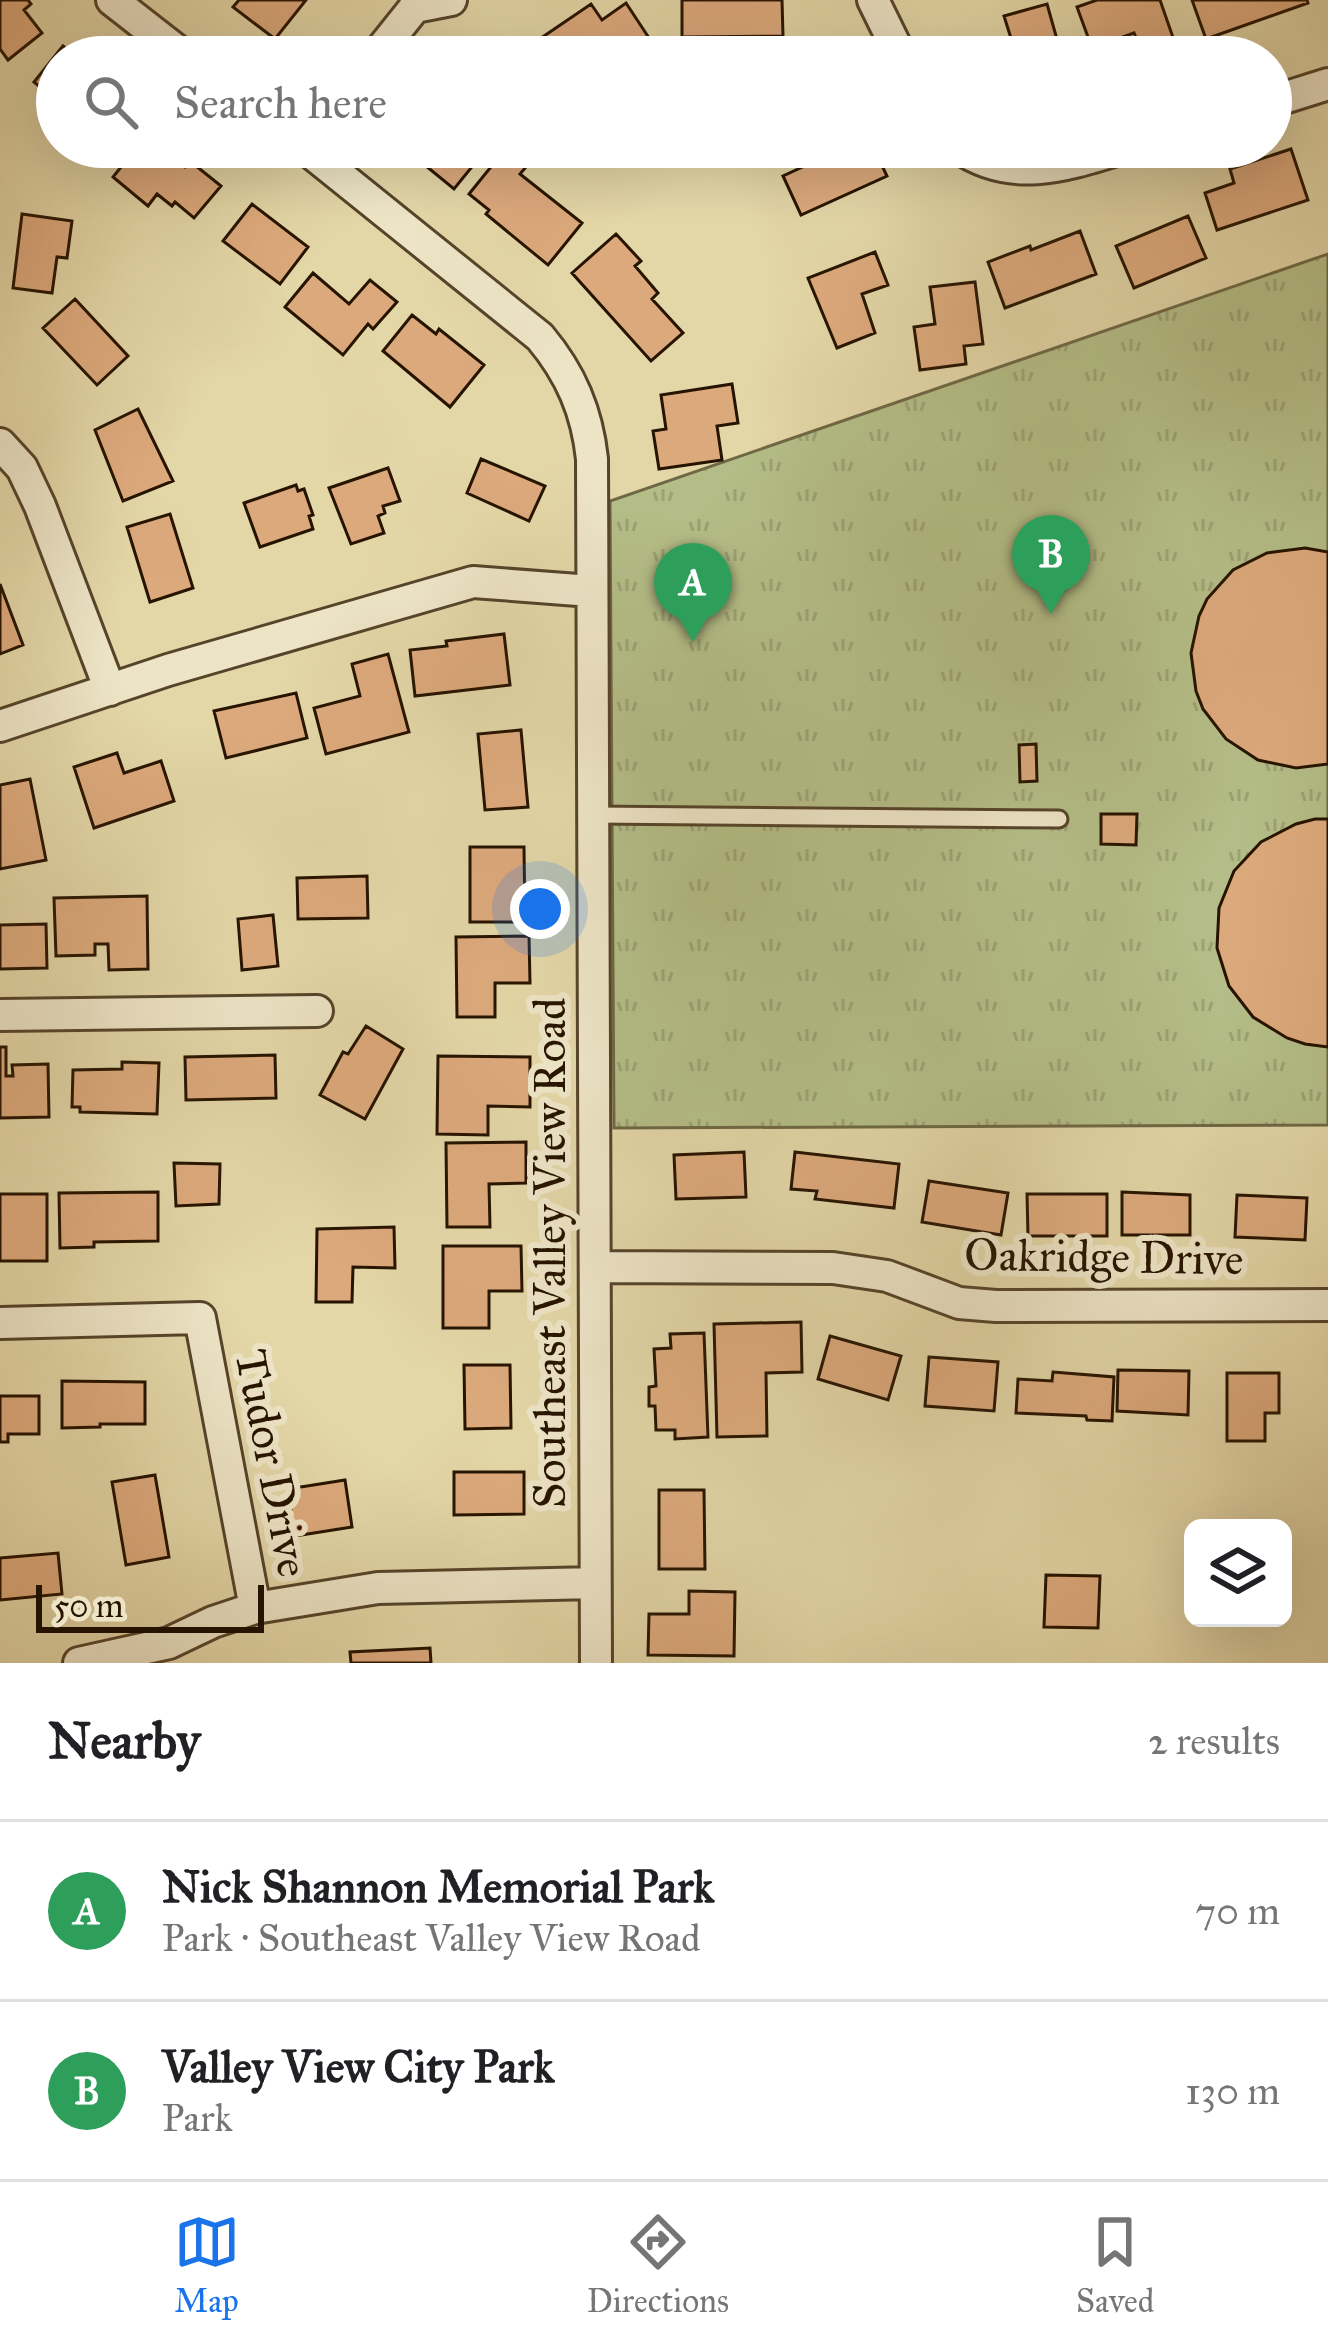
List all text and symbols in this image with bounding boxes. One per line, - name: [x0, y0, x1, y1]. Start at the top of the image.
- search box: [36, 36, 1292, 168]
- icon: search: [78, 69, 144, 135]
- text: Search here: [174, 75, 387, 130]
- pin: B: [1012, 515, 1090, 614]
- pin: A: [654, 543, 732, 642]
- your location: [510, 879, 570, 939]
- street label: Southeast Valley View Road: [522, 997, 577, 1508]
- street label: Oakridge Drive: [964, 1227, 1244, 1286]
- street label: Tudor Drive: [224, 1345, 321, 1581]
- map controls: [1184, 1519, 1292, 1627]
- button: layers: [1184, 1519, 1292, 1627]
- scale bar: [36, 1579, 264, 1632]
- text: 50 m: [54, 1586, 123, 1626]
- text: Nearby: [48, 1710, 200, 1772]
- text: 2 results: [1148, 1717, 1280, 1765]
- text: Nick Shannon Memorial Park: [162, 1859, 714, 1914]
- text: A: [74, 1887, 100, 1935]
- text: 70 m: [1195, 1887, 1280, 1935]
- text: Park · Southeast Valley View Road: [162, 1914, 701, 1962]
- text: Valley View City Park: [162, 2039, 555, 2094]
- text: B: [74, 2067, 100, 2115]
- text: 130 m: [1185, 2067, 1280, 2115]
- text: Park: [162, 2094, 233, 2142]
- tab: Map: [174, 2209, 240, 2321]
- tab: Directions: [587, 2209, 729, 2321]
- tab: Saved: [1076, 2209, 1154, 2321]

